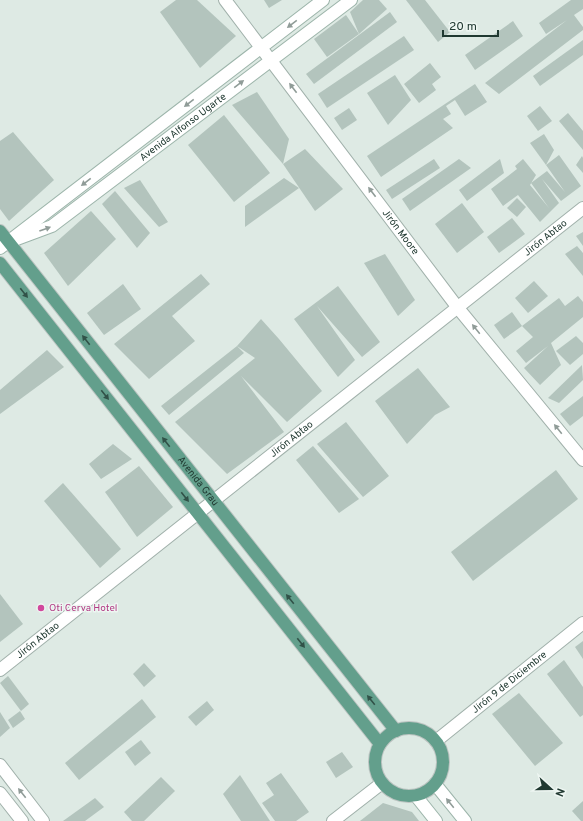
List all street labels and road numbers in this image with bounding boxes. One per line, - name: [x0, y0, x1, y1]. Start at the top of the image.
- street label: Avenida Alfonso Ugarte: [137, 90, 229, 164]
- street label: Jirón Moore: [379, 207, 422, 257]
- street label: Jirón Abtao: [521, 216, 570, 259]
- street label: Jirón Abtao: [267, 418, 316, 460]
- street label: Avenida Grau: [174, 454, 222, 509]
- street label: Jirón Abtao: [13, 619, 62, 661]
- street label: Jirón 9 de Diciembre: [469, 648, 549, 716]

